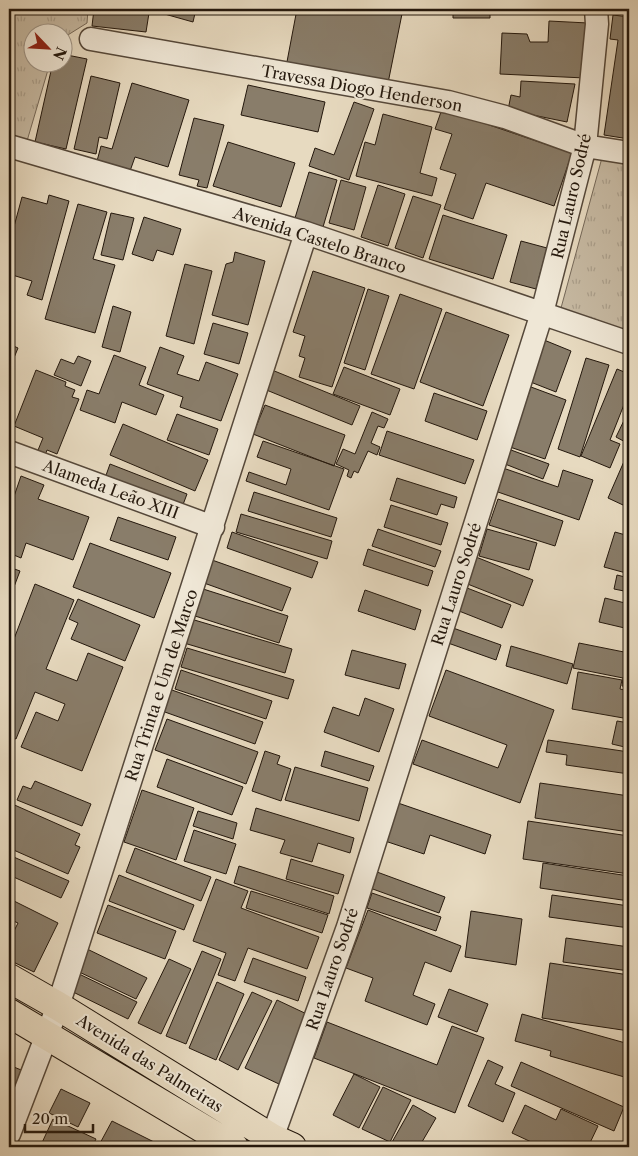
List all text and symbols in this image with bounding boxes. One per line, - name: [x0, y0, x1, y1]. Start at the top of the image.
- north arrow: [22, 22, 72, 72]
- text: N: [49, 44, 71, 63]
- street label: Travessa Diogo Henderson: [260, 60, 464, 116]
- street label: Rua Lauro Sodré: [547, 131, 595, 261]
- street label: Avenida Castelo Branco: [230, 202, 409, 277]
- street label: Alameda Leão XIII: [39, 455, 182, 523]
- street label: Rua Lauro Sodré: [427, 520, 485, 648]
- street label: Rua Trinta e Um de Marco: [120, 586, 202, 784]
- street label: Rua Lauro Sodré: [302, 905, 362, 1033]
- street label: Avenida das Palmeiras: [72, 1009, 227, 1116]
- scale bar: [25, 1101, 92, 1133]
- text: 20 m: [32, 1109, 68, 1128]

